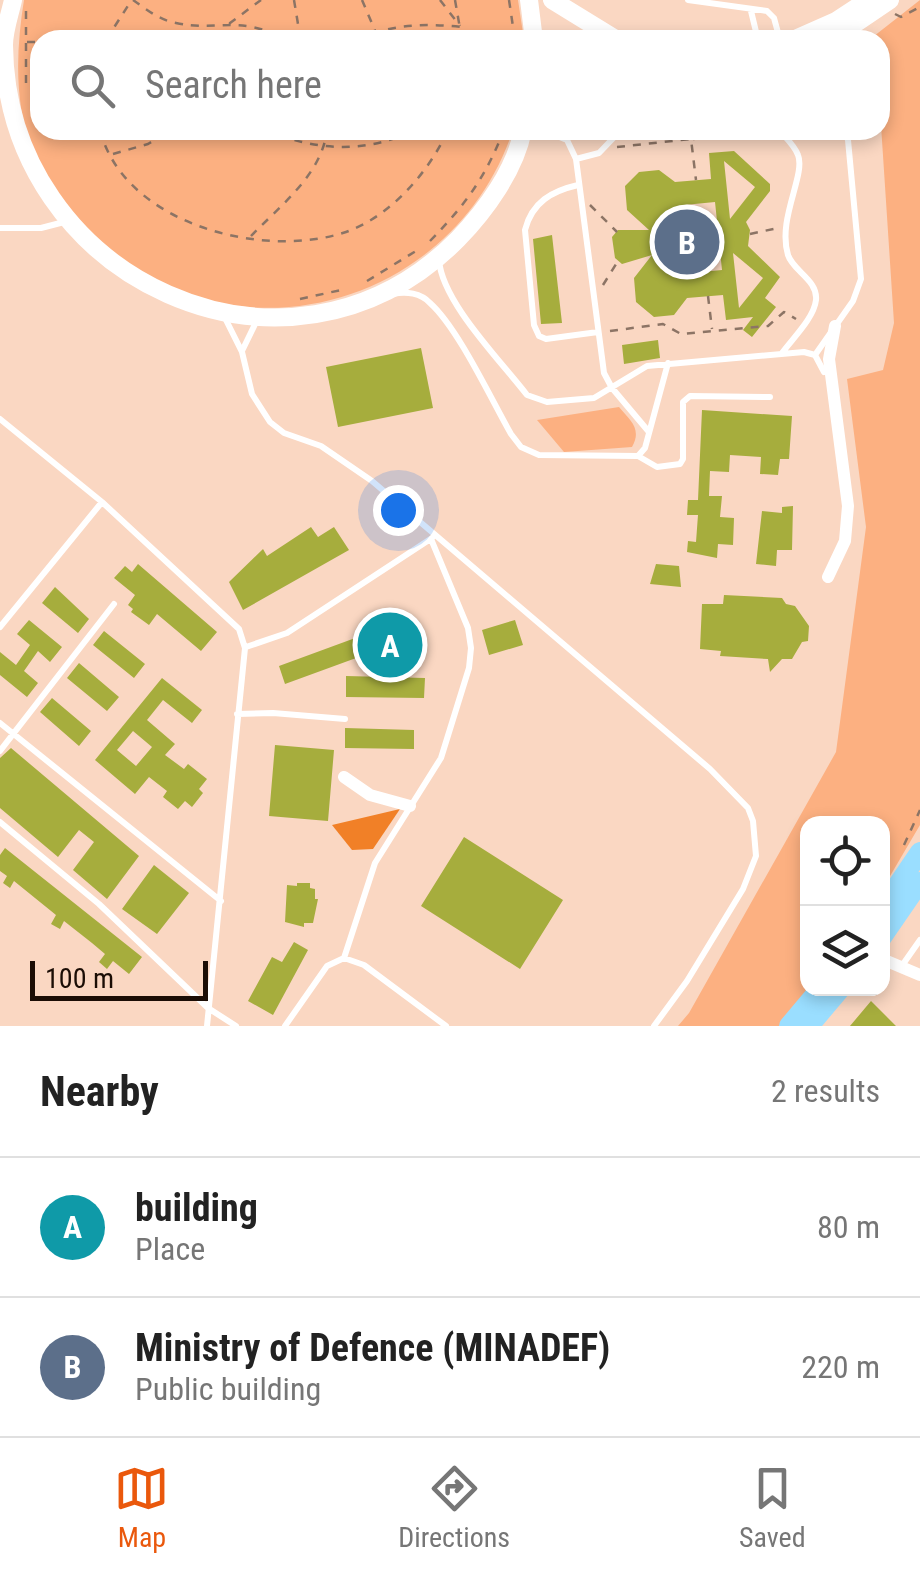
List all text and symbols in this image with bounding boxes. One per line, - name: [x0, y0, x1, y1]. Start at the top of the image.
- search box: [30, 30, 890, 140]
- icon: search: [65, 58, 120, 113]
- text: Search here: [145, 63, 322, 107]
- pin: B: [654, 204, 720, 280]
- your location: [373, 485, 424, 536]
- pin: A: [358, 608, 422, 682]
- map controls: [800, 816, 890, 996]
- button: locate: [800, 816, 890, 906]
- button: layers: [800, 906, 890, 996]
- scale bar: [30, 956, 208, 1000]
- text: 100 m: [45, 962, 114, 995]
- text: Nearby: [40, 1067, 159, 1116]
- text: 2 results: [771, 1072, 880, 1110]
- text: building: [135, 1186, 258, 1230]
- text: A: [63, 1208, 82, 1246]
- text: 80 m: [817, 1208, 880, 1246]
- text: Place: [135, 1230, 205, 1268]
- text: Ministry of Defence (MINADEF): [135, 1326, 610, 1370]
- text: B: [64, 1348, 81, 1386]
- text: 220 m: [801, 1348, 880, 1386]
- text: Public building: [135, 1370, 321, 1408]
- tab: Map: [114, 1461, 169, 1554]
- tab: Directions: [398, 1461, 510, 1554]
- tab: Saved: [739, 1461, 806, 1554]

